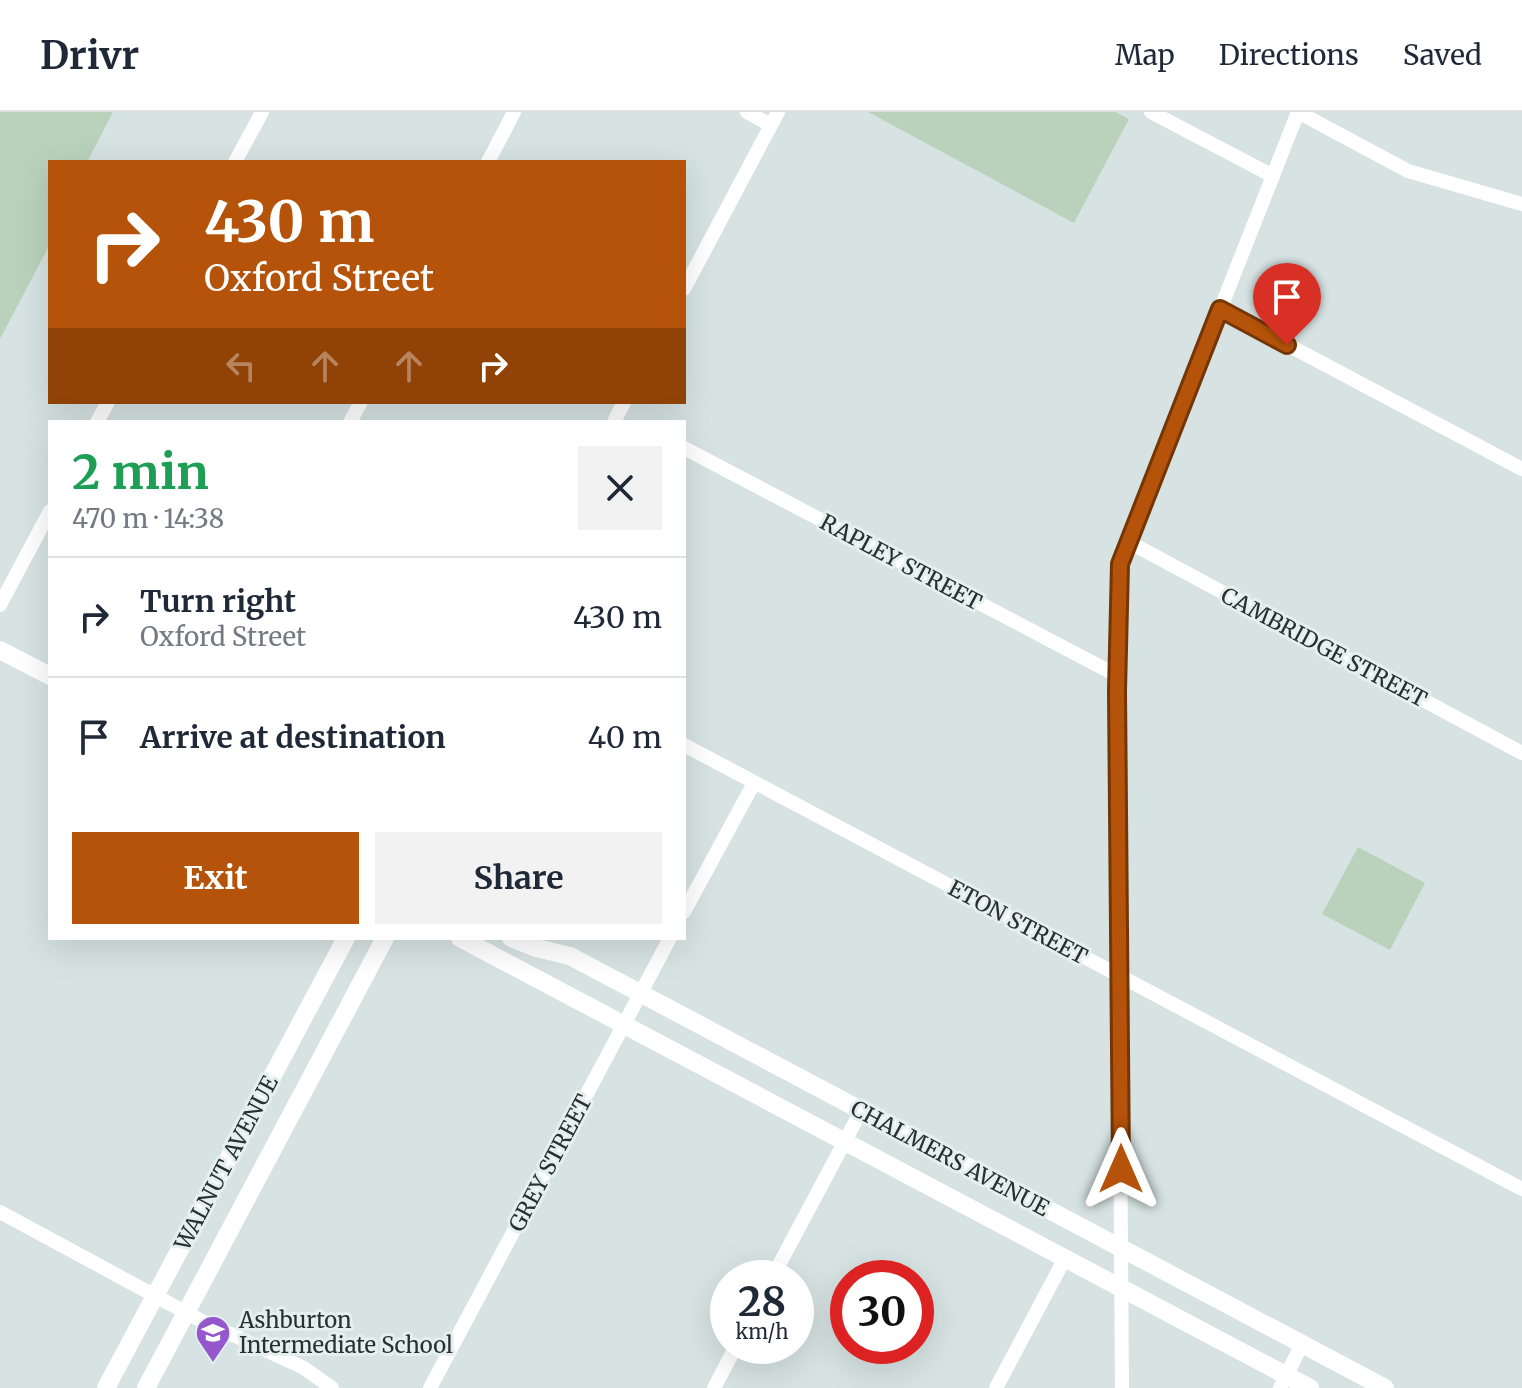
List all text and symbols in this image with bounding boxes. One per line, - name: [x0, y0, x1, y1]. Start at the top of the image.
- text: Drivr: [40, 32, 139, 79]
- text: Map: [1115, 37, 1175, 73]
- text: Directions: [1219, 37, 1359, 73]
- text: Saved: [1403, 37, 1482, 73]
- text: 430 m: [204, 187, 374, 257]
- icon: right: [72, 192, 176, 296]
- text: Oxford Street: [204, 256, 434, 301]
- pin: [1253, 263, 1321, 345]
- icon: arrive: [1265, 275, 1309, 319]
- icon: left: [219, 344, 263, 388]
- icon: ahead: [303, 344, 347, 388]
- icon: ahead: [387, 344, 431, 388]
- icon: right: [471, 344, 515, 388]
- text: 2 min: [72, 442, 209, 502]
- button: close: [578, 446, 662, 530]
- text: 470 m · 14:38: [72, 502, 224, 535]
- street label: RAPLEY STREET: [816, 508, 986, 616]
- street label: CAMBRIDGE STREET: [1216, 581, 1432, 713]
- text: Turn right: [140, 582, 296, 620]
- icon: right: [72, 595, 116, 639]
- text: 430 m: [573, 598, 662, 636]
- text: Oxford Street: [140, 620, 306, 653]
- icon: arrive: [72, 715, 116, 759]
- text: Arrive at destination: [140, 718, 446, 756]
- text: 40 m: [588, 718, 662, 756]
- button: Exit: [72, 832, 359, 924]
- button: Share: [375, 832, 662, 924]
- street label: ETON STREET: [944, 874, 1092, 970]
- street label: WALNUT AVENUE: [168, 1071, 284, 1256]
- street label: GREY STREET: [502, 1090, 598, 1236]
- street label: CHALMERS AVENUE: [846, 1094, 1054, 1222]
- position arrow: [1079, 1127, 1163, 1211]
- speed limit sign: 30: [830, 1260, 934, 1364]
- text: 28: [738, 1277, 786, 1327]
- place label: Ashburton Intermediate School: [238, 1306, 453, 1359]
- school or university icon: Ashburton Intermediate School: [194, 1314, 232, 1364]
- text: km/h: [736, 1319, 788, 1344]

